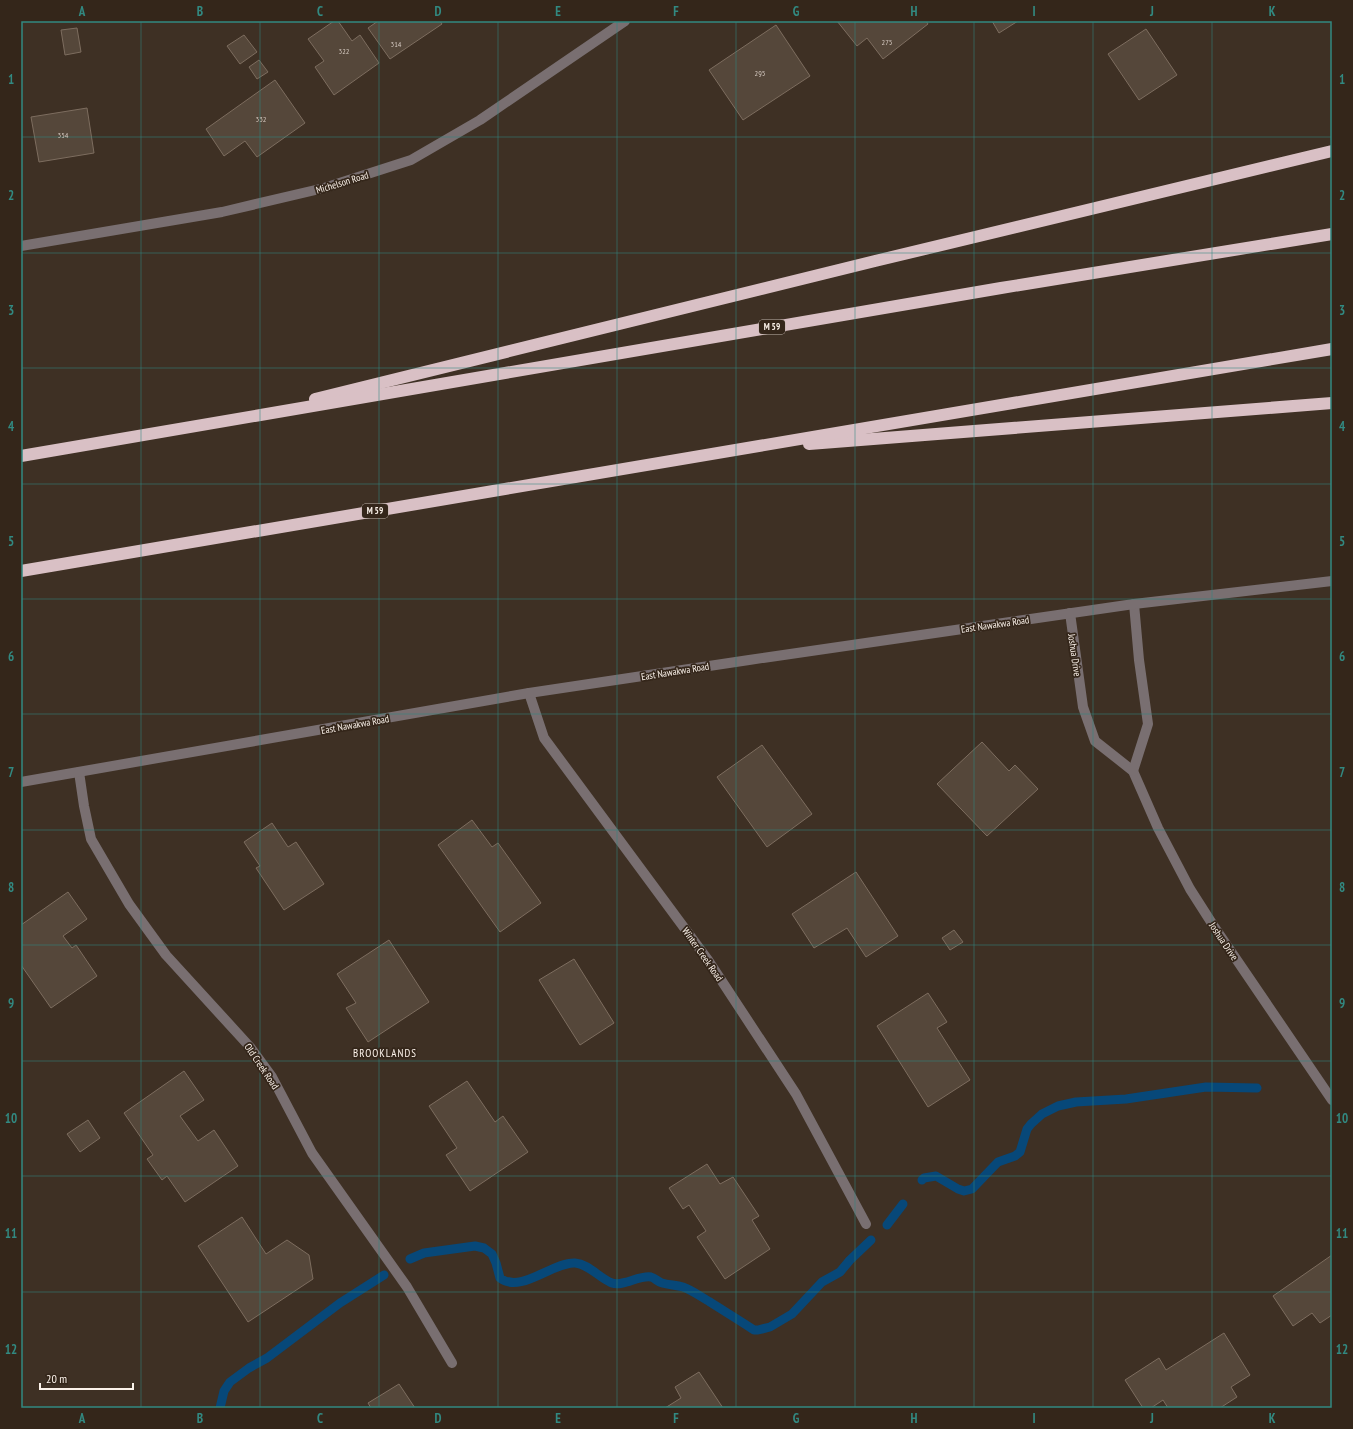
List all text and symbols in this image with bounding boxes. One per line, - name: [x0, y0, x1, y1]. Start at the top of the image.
- text: A: [78, 3, 86, 20]
- text: B: [197, 3, 203, 20]
- text: C: [317, 3, 323, 20]
- text: D: [435, 3, 442, 20]
- text: E: [555, 3, 561, 20]
- text: F: [673, 3, 679, 20]
- text: G: [793, 3, 800, 20]
- text: H: [911, 3, 918, 20]
- text: I: [1032, 3, 1036, 20]
- text: J: [1149, 3, 1154, 20]
- text: K: [1269, 3, 1276, 20]
- house number: 275: [882, 37, 892, 47]
- house number: 314: [391, 39, 402, 49]
- house number: 322: [339, 46, 350, 56]
- house number: 295: [755, 68, 765, 78]
- text: 1: [8, 71, 14, 88]
- text: 1: [1339, 71, 1345, 88]
- house number: 332: [256, 114, 267, 124]
- house number: 354: [58, 130, 69, 140]
- street label: Michelson Road: [314, 168, 370, 197]
- text: 2: [8, 187, 14, 204]
- text: 2: [1339, 187, 1345, 204]
- text: 3: [8, 302, 14, 319]
- text: 3: [1339, 302, 1345, 319]
- road number: M 59: [759, 320, 785, 334]
- text: 4: [8, 418, 15, 435]
- text: 4: [1339, 418, 1346, 435]
- road number: M 59: [362, 504, 388, 518]
- text: 5: [8, 533, 14, 550]
- text: 5: [1339, 533, 1345, 550]
- street label: East Nawakwa Road: [960, 613, 1030, 636]
- street label: Joshua Drive: [1065, 632, 1084, 677]
- text: 6: [8, 648, 14, 665]
- text: 6: [1339, 648, 1345, 665]
- street label: East Nawakwa Road: [640, 660, 710, 683]
- street label: East Nawakwa Road: [320, 712, 390, 737]
- text: 7: [8, 764, 14, 781]
- text: 7: [1339, 764, 1345, 781]
- text: 8: [8, 879, 14, 896]
- text: 8: [1339, 879, 1345, 896]
- street label: Joshua Drive: [1206, 919, 1241, 963]
- street label: Winter Creek Road: [679, 925, 726, 984]
- text: 9: [8, 995, 14, 1012]
- text: 9: [1339, 995, 1345, 1012]
- street label: Old Creek Road: [242, 1041, 282, 1092]
- district label: BROOKLANDS: [353, 1046, 417, 1060]
- text: 10: [5, 1110, 17, 1127]
- text: 10: [1336, 1110, 1348, 1127]
- text: 11: [5, 1225, 17, 1242]
- text: 11: [1336, 1225, 1348, 1242]
- text: 12: [5, 1341, 17, 1358]
- text: 12: [1336, 1341, 1348, 1358]
- scale bar: [40, 1365, 133, 1391]
- text: 20 m: [46, 1371, 67, 1386]
- text: A: [78, 1410, 86, 1427]
- text: B: [197, 1410, 203, 1427]
- text: C: [317, 1410, 323, 1427]
- text: D: [435, 1410, 442, 1427]
- text: E: [555, 1410, 561, 1427]
- text: F: [673, 1410, 679, 1427]
- text: G: [793, 1410, 800, 1427]
- text: H: [911, 1410, 918, 1427]
- text: I: [1032, 1410, 1036, 1427]
- text: J: [1149, 1410, 1154, 1427]
- text: K: [1269, 1410, 1276, 1427]

